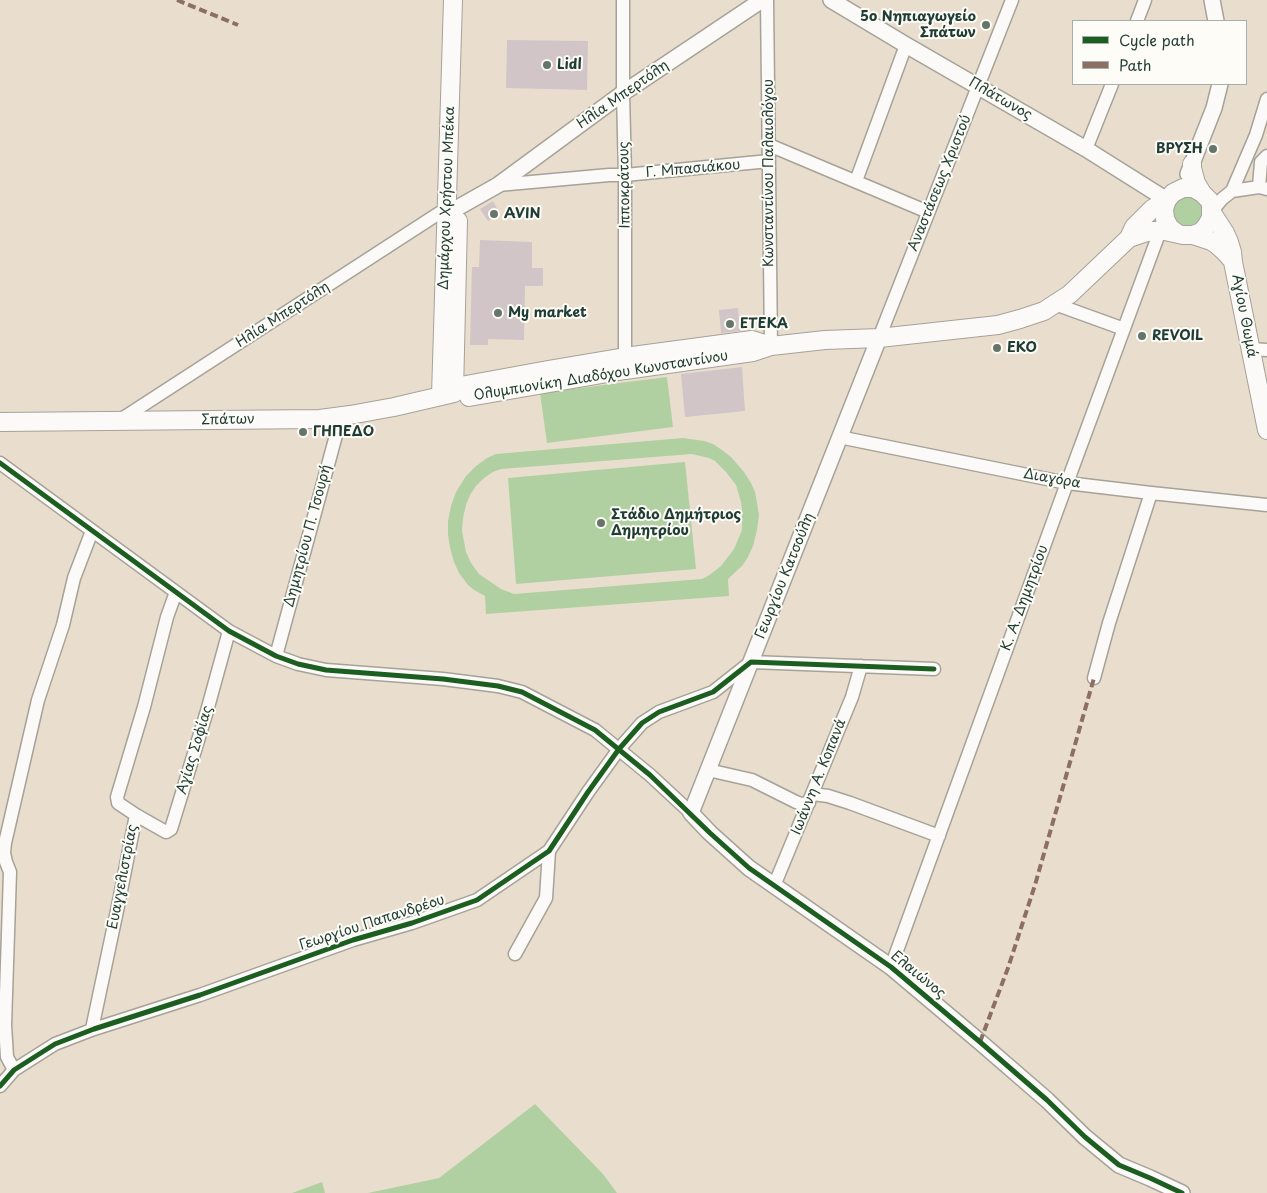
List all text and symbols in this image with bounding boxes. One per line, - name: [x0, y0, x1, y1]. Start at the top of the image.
- place label: 5ο Νηπιαγωγείο Σπάτων: [860, 9, 976, 41]
- marker: 5ο Νηπιαγωγείο Σπάτων: [980, 19, 992, 31]
- legend: [1072, 20, 1247, 85]
- text: Cycle path: [1119, 28, 1195, 51]
- text: Path: [1119, 53, 1151, 76]
- place label: Lidl: [557, 57, 582, 73]
- street label: Ηλία Μπερτόλη: [574, 57, 672, 133]
- marker: Lidl: [541, 59, 553, 71]
- street label: Πλάτωνος: [965, 74, 1035, 124]
- street label: Κωνσταντίνου Παλαιολόγου: [761, 79, 777, 267]
- street label: Δημάρχου Χρήστου Μπέκα: [435, 106, 459, 290]
- street label: Αναστάσεως Χριστού: [905, 112, 975, 254]
- street label: Ιπποκράτους: [616, 141, 634, 229]
- place label: ΒΡΥΣΗ: [1156, 141, 1203, 157]
- marker: ΒΡΥΣΗ: [1207, 143, 1219, 155]
- street label: Γ. Μπασιάκου: [645, 156, 741, 182]
- place label: AVIN: [504, 206, 541, 222]
- marker: AVIN: [488, 208, 500, 220]
- street label: Αγίου Θωμά: [1228, 273, 1260, 359]
- street label: Ηλία Μπερτόλη: [233, 279, 333, 351]
- place label: My market: [508, 305, 587, 321]
- marker: My market: [492, 307, 504, 319]
- place label: ΕΤΕΚΑ: [740, 316, 788, 332]
- marker: ΕΤΕΚΑ: [724, 318, 736, 330]
- place label: REVOIL: [1152, 328, 1203, 344]
- marker: REVOIL: [1136, 330, 1148, 342]
- place label: EKO: [1007, 340, 1037, 356]
- marker: EKO: [991, 342, 1003, 354]
- street label: Ολυμπιονίκη Διαδόχου Κωνσταντίνου: [473, 348, 729, 404]
- street label: Σπάτων: [201, 411, 255, 429]
- place label: ΓΗΠΕΔΟ: [313, 424, 374, 440]
- marker: ΓΗΠΕΔΟ: [297, 426, 309, 438]
- street label: Δημητρίου Π. Τσουρή: [281, 463, 335, 609]
- street label: Διαγόρα: [1022, 466, 1082, 492]
- place label: Στάδιο Δημήτριος Δημητρίου: [611, 507, 741, 540]
- street label: Γεωργίου Κατσούλη: [752, 511, 818, 641]
- marker: Στάδιο Δημήτριος Δημητρίου: [595, 517, 607, 529]
- street label: Κ. Α. Δημητρίου: [998, 543, 1052, 653]
- street label: Αγίας Σοφίας: [174, 704, 216, 796]
- street label: Ιωάννη Α. Κοπανά: [788, 717, 850, 837]
- street label: Ευαγγελιστρίας: [105, 823, 141, 931]
- street label: Γεωργίου Παπανδρέου: [297, 892, 447, 954]
- street label: Ελαιώνος: [887, 948, 949, 1002]

